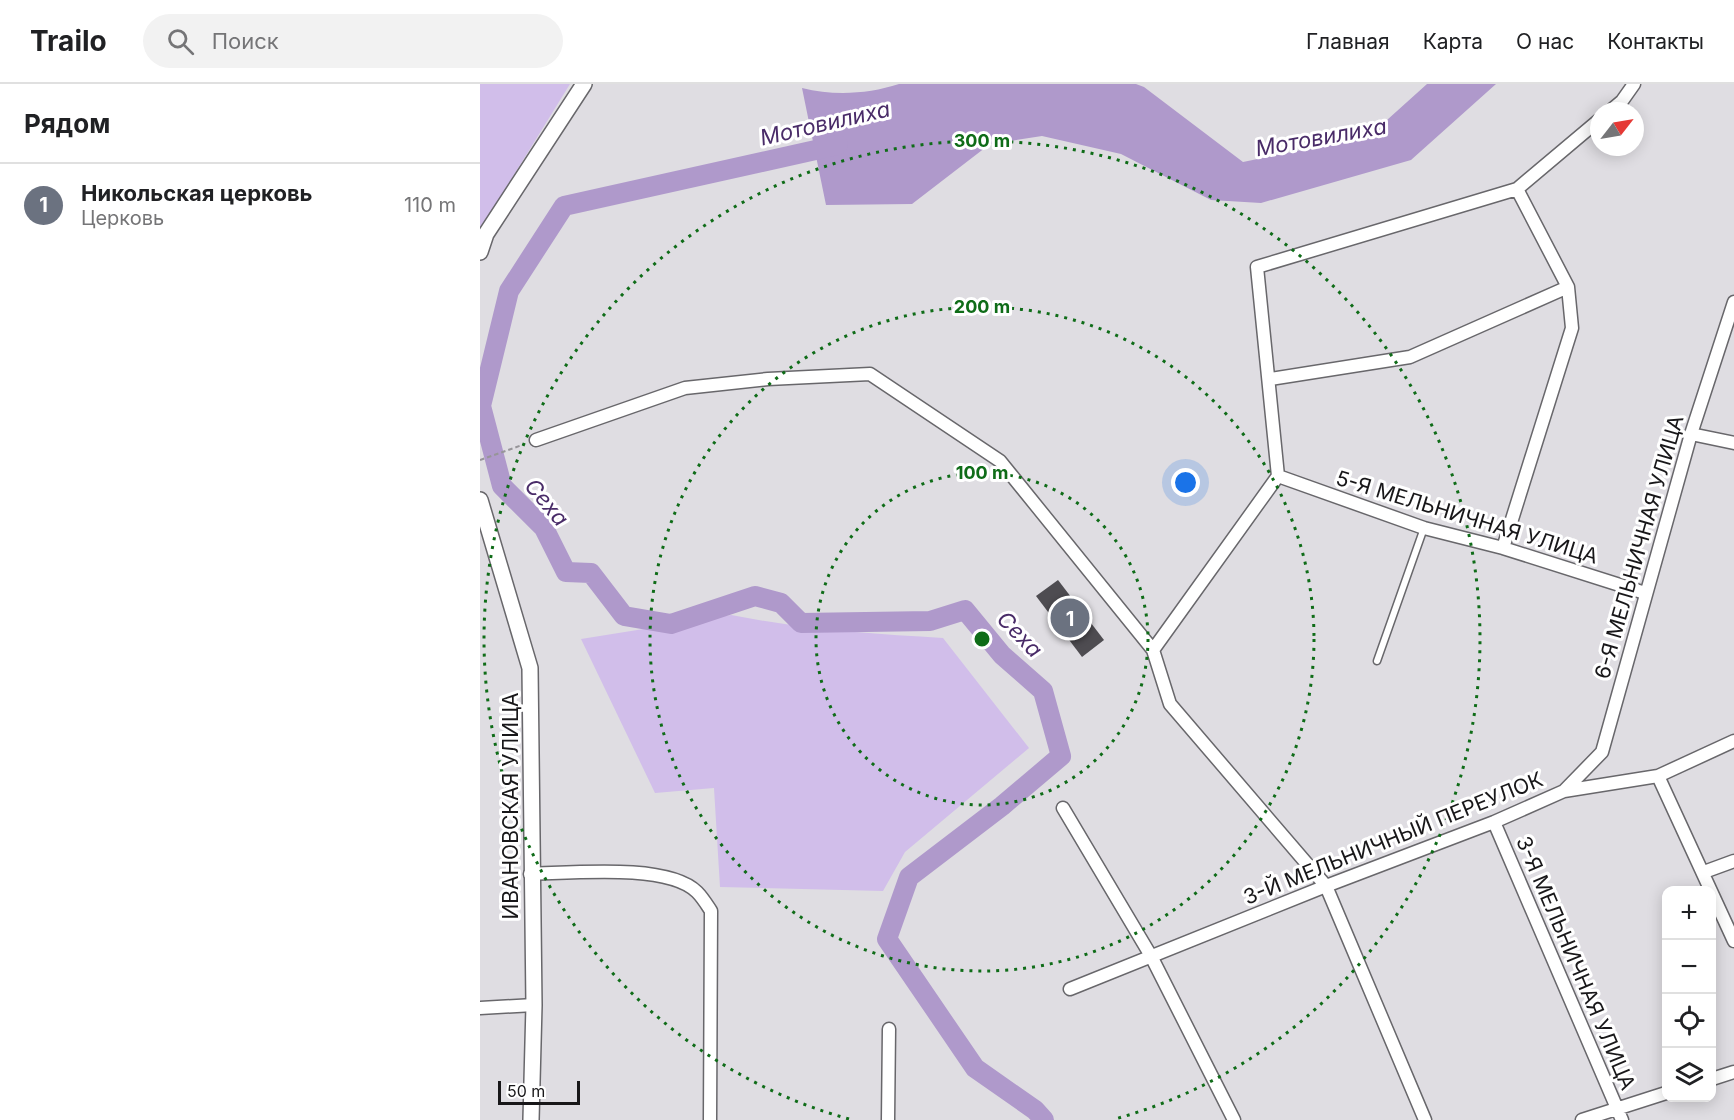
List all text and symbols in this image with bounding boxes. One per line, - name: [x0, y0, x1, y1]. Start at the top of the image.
- search box: [143, 14, 563, 68]
- text: Trailo: [30, 24, 107, 58]
- icon: search: [164, 25, 197, 58]
- text: Поиск: [212, 28, 279, 54]
- text: Главная: [1306, 29, 1390, 54]
- text: Карта: [1423, 29, 1483, 54]
- text: О нас: [1516, 29, 1574, 54]
- text: Контакты: [1607, 29, 1704, 54]
- water label: Мотовилиха: [757, 95, 893, 151]
- north arrow: [1590, 102, 1644, 156]
- text: Рядом: [24, 108, 110, 139]
- water label: Мотовилиха: [1253, 113, 1389, 161]
- text: 300 m: [954, 130, 1010, 151]
- text: Никольская церковь: [81, 180, 313, 206]
- text: 1: [39, 193, 48, 217]
- text: 110 m: [404, 193, 456, 217]
- text: Церковь: [81, 206, 164, 230]
- text: 200 m: [954, 296, 1010, 317]
- street label: 6-Я МЕЛЬНИЧНАЯ УЛИЦА: [1589, 412, 1689, 682]
- text: 100 m: [956, 462, 1008, 483]
- street label: 5-Я МЕЛЬНИЧНАЯ УЛИЦА: [1333, 465, 1601, 569]
- your location: [1171, 468, 1200, 497]
- water label: Сеха: [520, 473, 574, 531]
- pin: 1: [1050, 596, 1090, 640]
- water label: Сеха: [992, 606, 1048, 662]
- centre of rings: [972, 629, 992, 649]
- street label: ИВАНОВСКАЯ УЛИЦА: [498, 692, 523, 920]
- street label: 3-Й МЕЛЬНИЧНЫЙ ПЕРЕУЛОК: [1239, 765, 1546, 910]
- street label: 3-Я МЕЛЬНИЧНАЯ УЛИЦА: [1511, 832, 1641, 1094]
- map controls: [1662, 886, 1716, 1102]
- button: +: [1662, 886, 1716, 940]
- button: −: [1662, 940, 1716, 994]
- button: locate: [1662, 994, 1716, 1048]
- button: layers: [1662, 1048, 1716, 1102]
- scale bar: [498, 1078, 580, 1106]
- text: 50 m: [507, 1081, 545, 1101]

